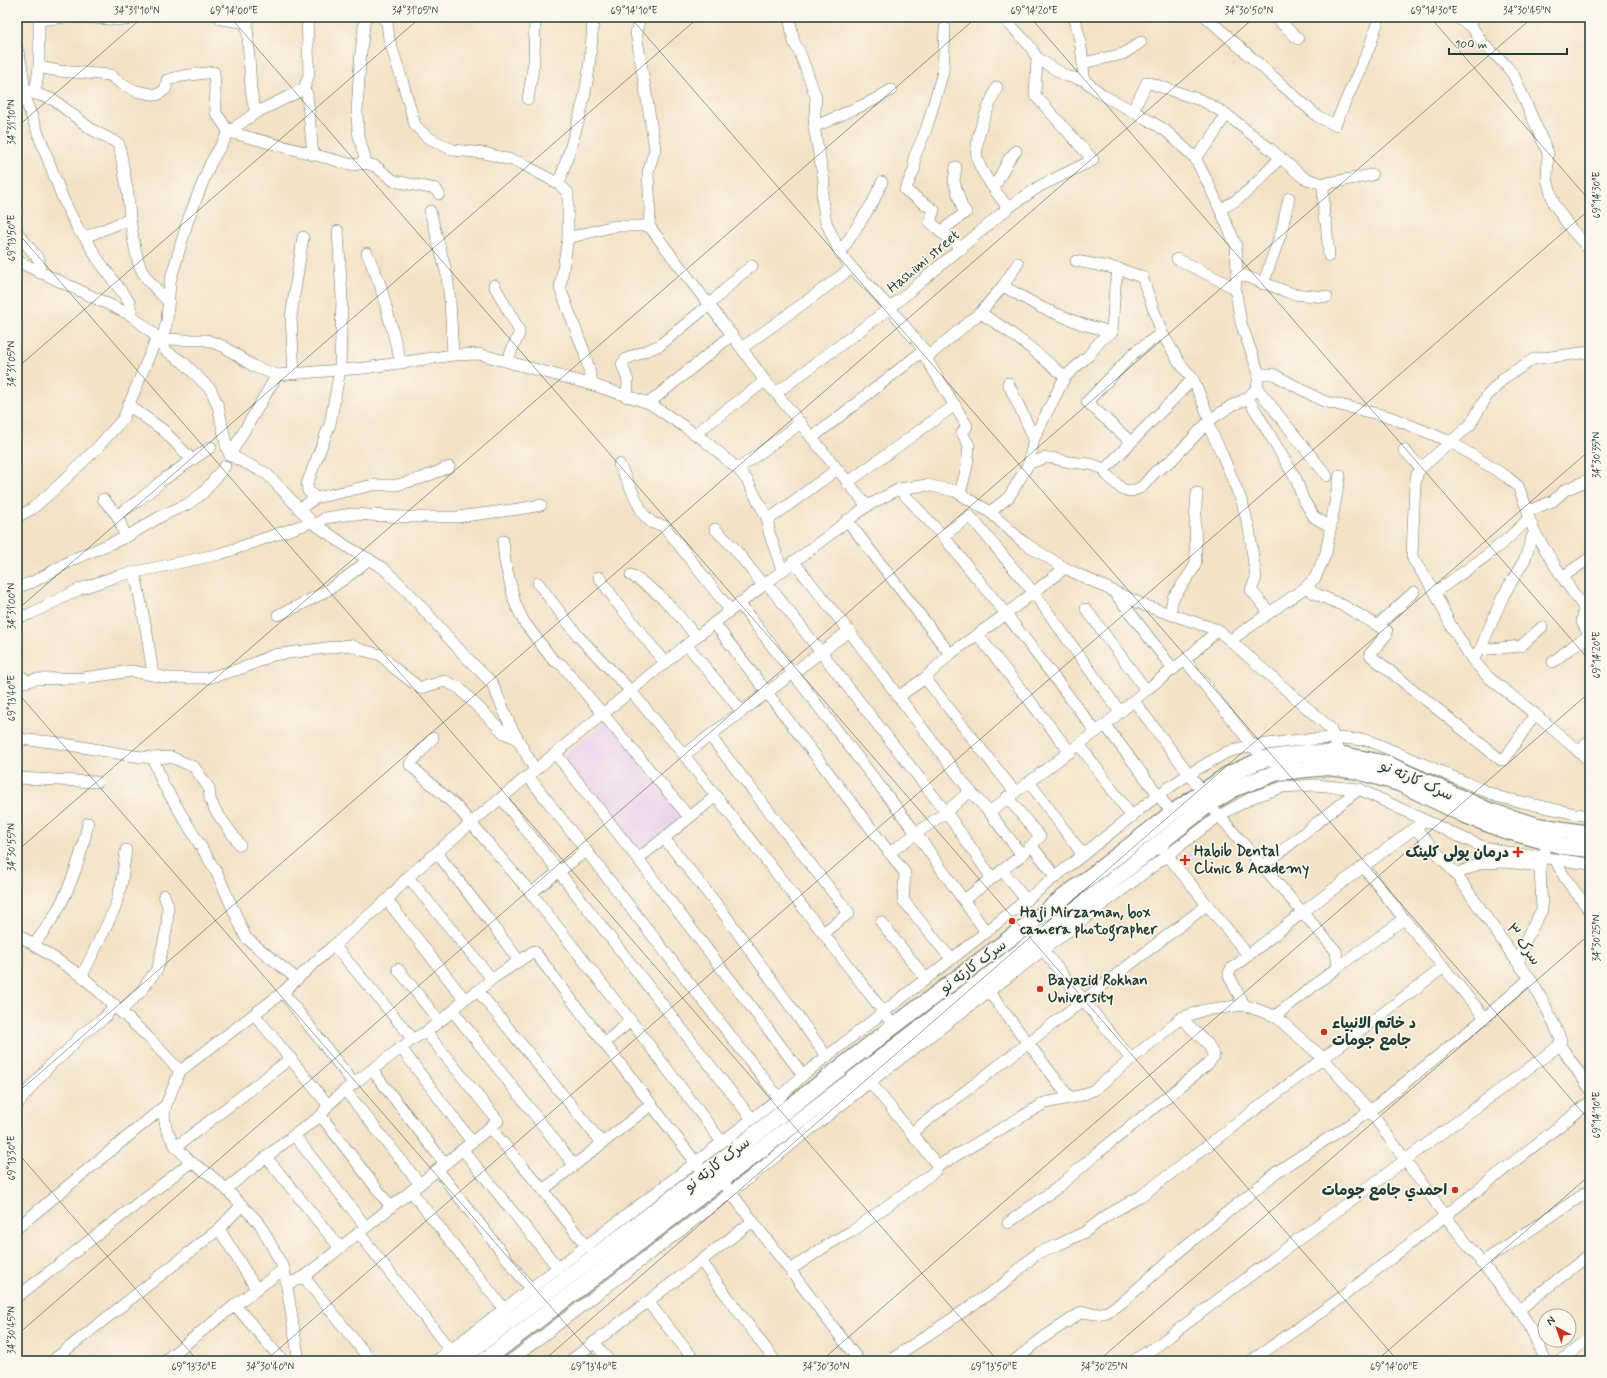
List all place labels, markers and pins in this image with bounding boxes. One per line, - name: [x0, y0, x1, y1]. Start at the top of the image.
- place label: Habib Dental Clinic & Academy: [1194, 842, 1309, 879]
- place label: درمان پولی کلینک: [1406, 843, 1509, 863]
- marker: درمان پولی کلینک: [1512, 846, 1524, 858]
- marker: Habib Dental Clinic & Academy: [1179, 854, 1191, 866]
- place label: Haji Mirzaman, box camera photographer: [1020, 903, 1158, 942]
- marker: Haji Mirzaman, box camera photographer: [1007, 916, 1017, 926]
- place label: Bayazid Rokhan University: [1048, 971, 1148, 1008]
- marker: Bayazid Rokhan University: [1035, 984, 1045, 994]
- place label: د خاتم الانبیاء جامع جومات: [1332, 1014, 1416, 1051]
- marker: د خاتم الانبیاء جامع جومات: [1319, 1027, 1329, 1037]
- place label: احمدي جامع جومات: [1322, 1181, 1447, 1202]
- marker: احمدي جامع جومات: [1450, 1185, 1460, 1195]

